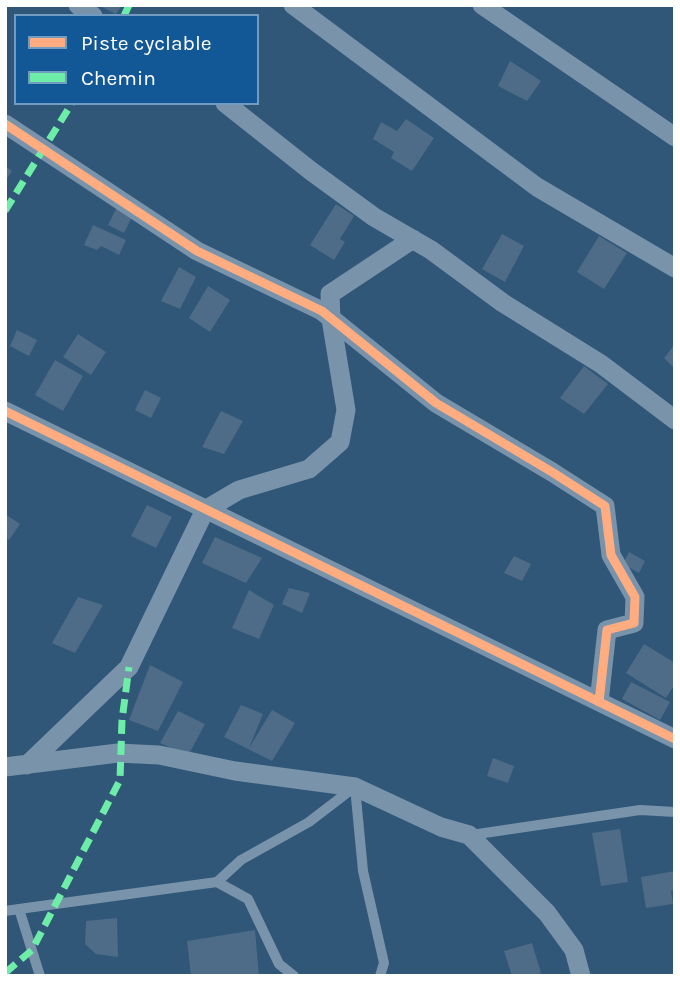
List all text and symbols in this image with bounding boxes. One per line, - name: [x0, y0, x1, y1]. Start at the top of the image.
- legend: [14, 14, 259, 105]
- text: Piste cyclable: [81, 31, 212, 55]
- text: Chemin: [81, 66, 156, 90]

